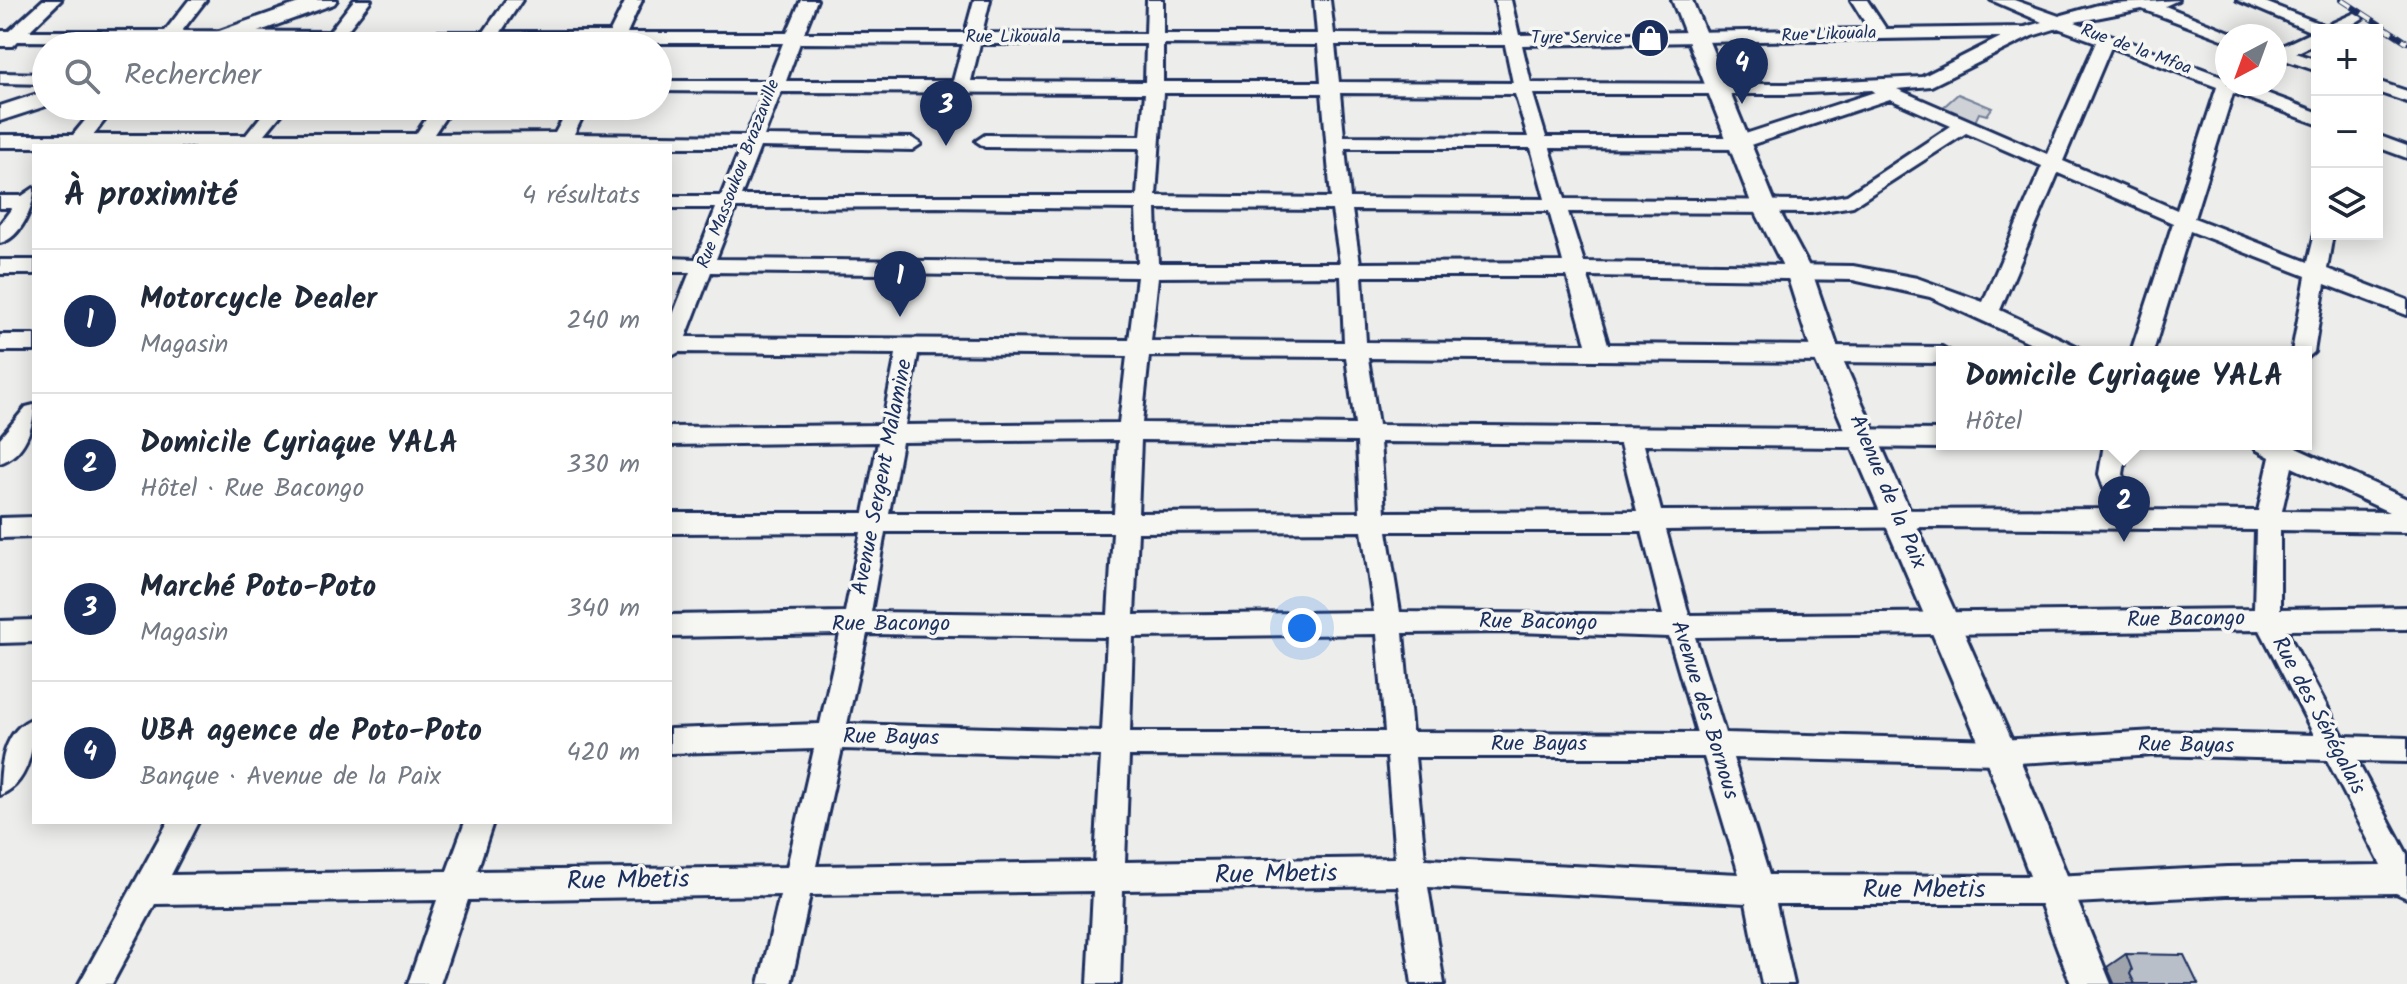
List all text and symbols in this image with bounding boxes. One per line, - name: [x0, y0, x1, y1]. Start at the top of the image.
- street label: Rue de la Mfoa: [2076, 16, 2196, 84]
- shop icon: Tyre Service: [1629, 17, 1671, 59]
- street label: Rue Likouala: [1781, 19, 1877, 51]
- street label: Rue Likouala: [965, 23, 1061, 52]
- place label: Tyre Service: [1531, 24, 1622, 53]
- north arrow: [2215, 24, 2287, 96]
- map controls: [2311, 24, 2383, 240]
- button: +: [2311, 24, 2383, 96]
- search box: [32, 32, 672, 120]
- pin: 4: [1716, 38, 1768, 104]
- text: Rechercher: [124, 52, 261, 100]
- icon: search: [60, 54, 104, 98]
- street label: Rue Massoukou Brazzaville: [690, 75, 788, 273]
- pin: 3: [920, 80, 972, 146]
- button: −: [2311, 96, 2383, 168]
- button: layers: [2311, 168, 2383, 240]
- text: À proximité: [64, 169, 237, 223]
- text: 4 résultats: [522, 175, 640, 217]
- pin: 1: [874, 251, 926, 317]
- text: Motorcycle Dealer: [140, 276, 377, 324]
- text: 1: [86, 300, 94, 342]
- text: 240 m: [566, 300, 640, 342]
- text: Magasin: [140, 324, 228, 366]
- popup: [1936, 346, 2312, 450]
- text: Domicile Cyriaque YALA: [1965, 353, 2283, 401]
- street label: Avenue Sergent Malamine: [843, 356, 923, 598]
- text: Hôtel: [1965, 401, 2022, 443]
- street label: Avenue de la Paix: [1839, 409, 1936, 575]
- text: Domicile Cyriaque YALA: [140, 420, 458, 468]
- text: 2: [82, 444, 98, 486]
- text: 330 m: [566, 444, 640, 486]
- text: Hôtel · Rue Bacongo: [140, 468, 364, 510]
- pin: 2: [2098, 476, 2150, 542]
- text: Marché Poto-Poto: [140, 564, 376, 612]
- text: 3: [83, 588, 97, 630]
- text: 340 m: [567, 588, 640, 630]
- street label: Rue Bacongo: [2127, 601, 2246, 639]
- street label: Rue Bacongo: [1479, 604, 1598, 642]
- street label: Rue Bacongo: [832, 607, 950, 642]
- your location: [1282, 608, 1322, 648]
- text: Magasin: [140, 612, 228, 654]
- street label: Avenue des Bornous: [1660, 616, 1748, 804]
- street label: Rue des Sénégalais: [2261, 631, 2375, 802]
- text: UBA agence de Poto-Poto: [140, 708, 482, 756]
- street label: Rue Bayas: [842, 720, 940, 756]
- street label: Rue Bayas: [1491, 727, 1588, 762]
- street label: Rue Bayas: [2137, 728, 2235, 764]
- text: 4: [83, 732, 97, 774]
- text: 420 m: [566, 732, 640, 774]
- text: Banque · Avenue de la Paix: [140, 756, 441, 798]
- street label: Rue Mbetis: [1214, 853, 1338, 897]
- street label: Rue Mbetis: [566, 859, 690, 903]
- street label: Rue Mbetis: [1862, 869, 1986, 911]

